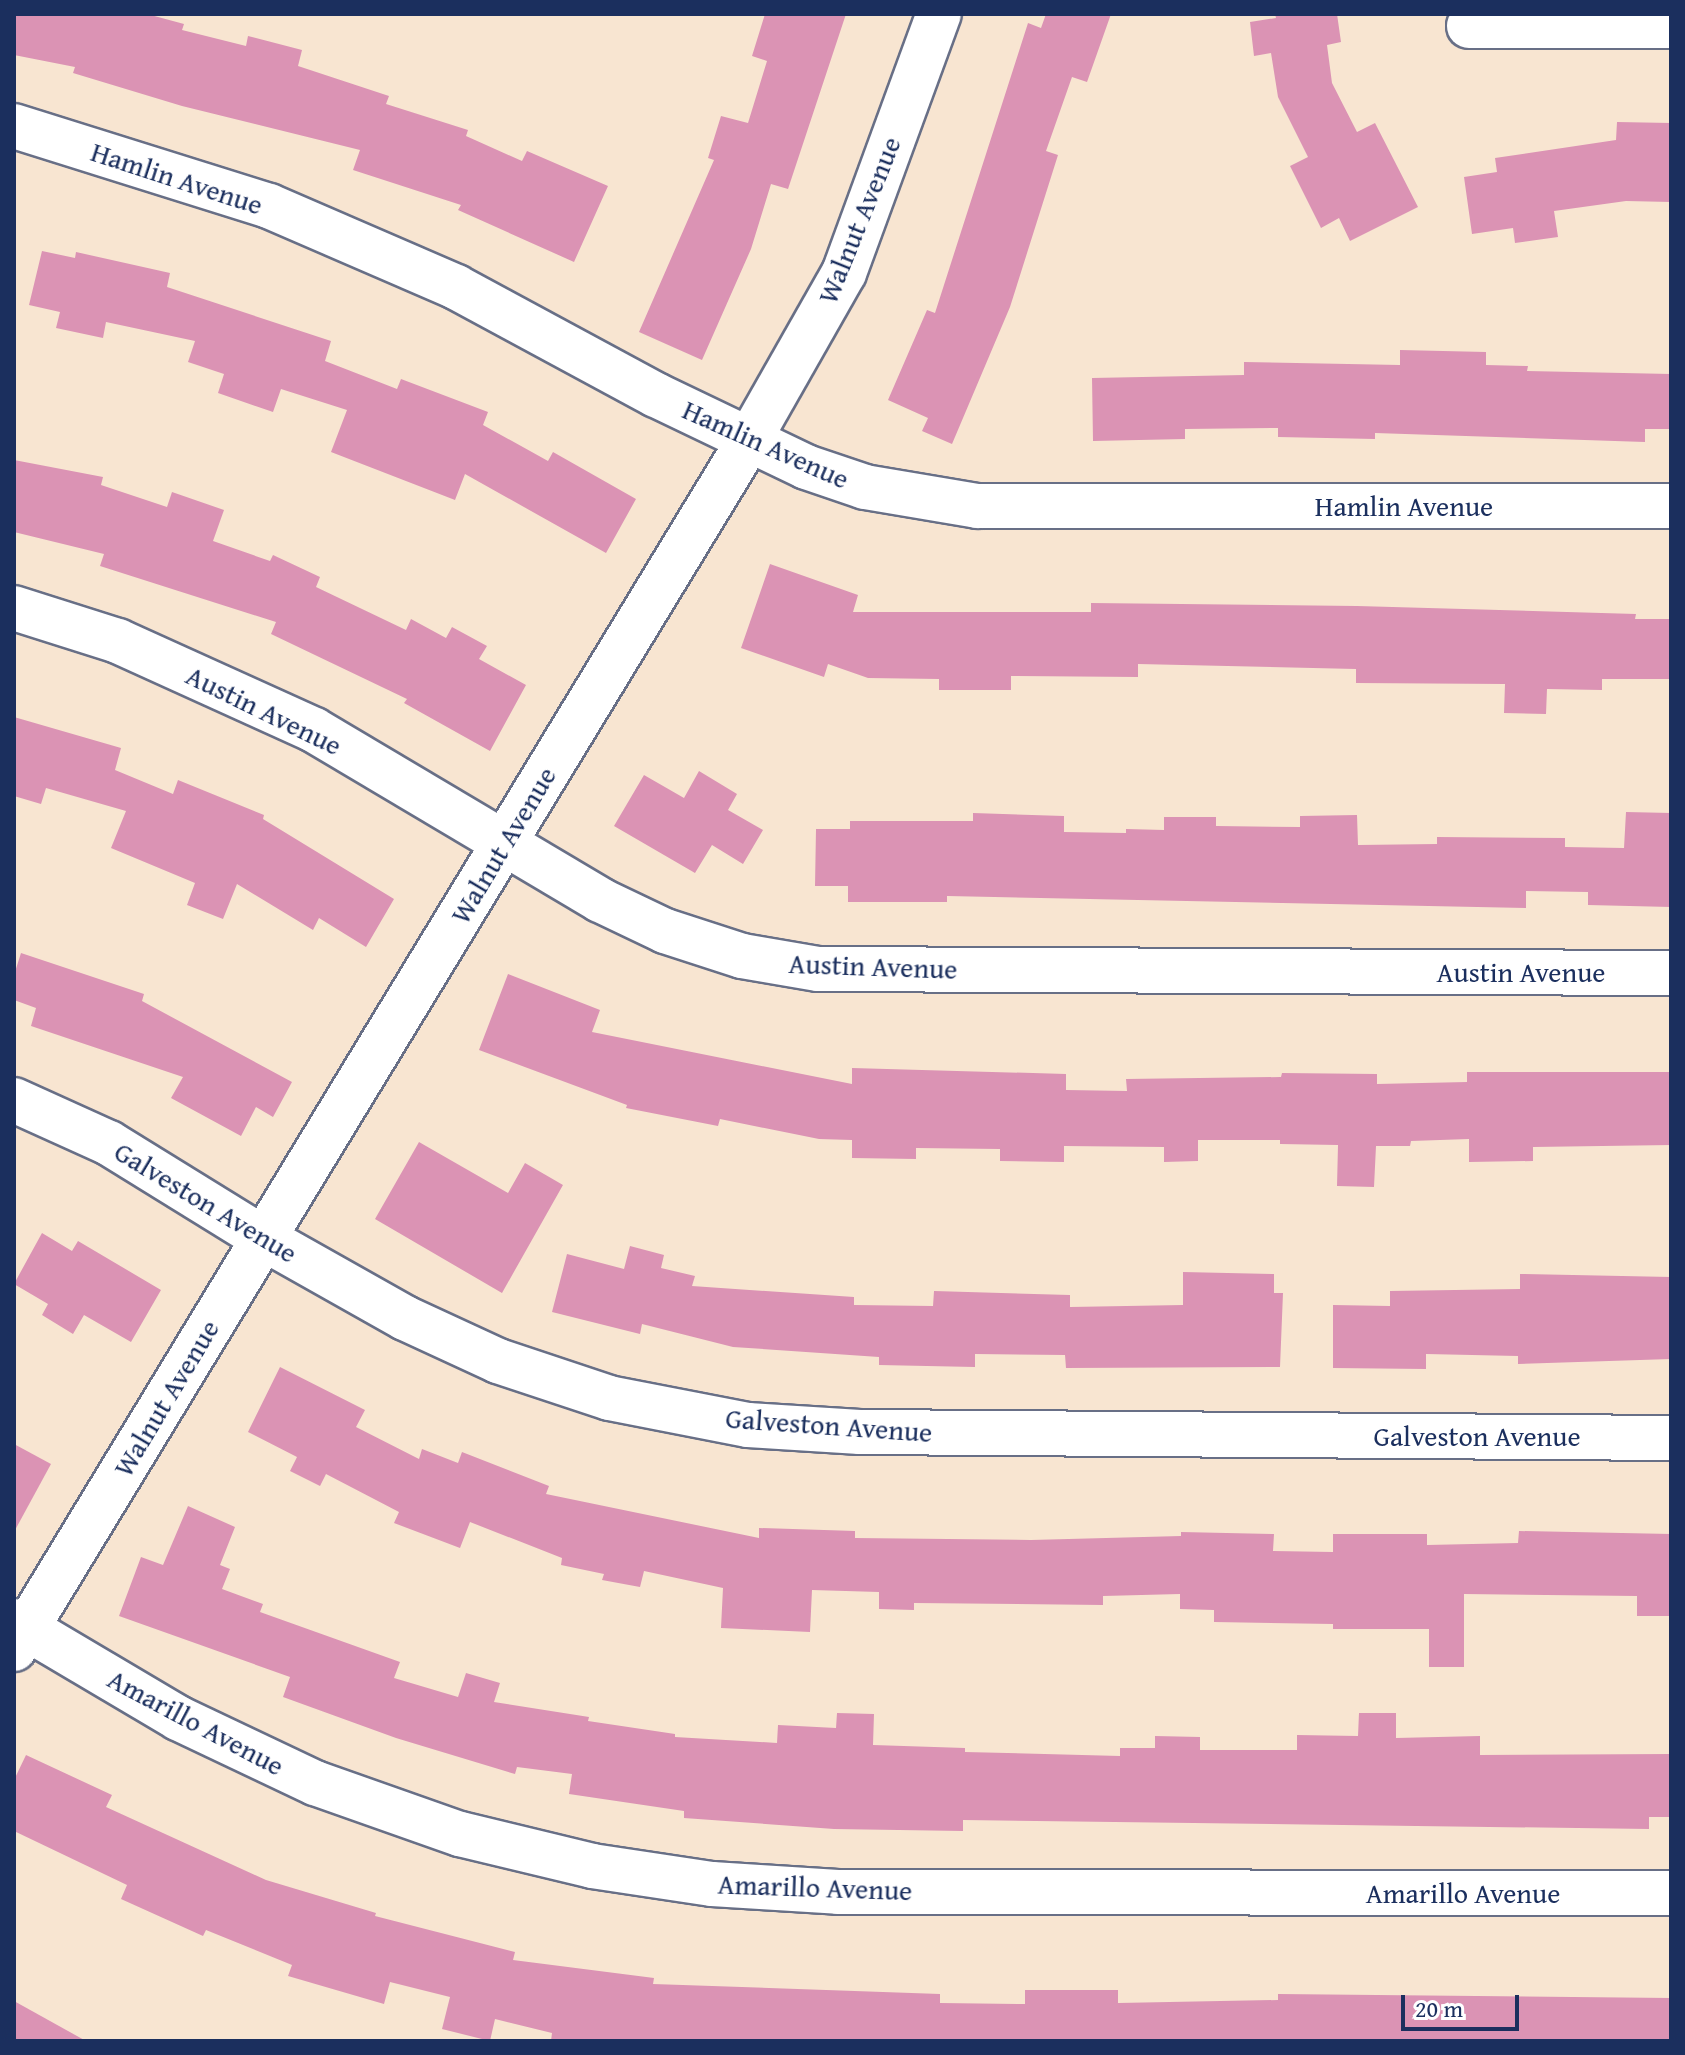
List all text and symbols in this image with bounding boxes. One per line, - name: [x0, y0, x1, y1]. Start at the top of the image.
- street label: Walnut Avenue: [810, 132, 908, 308]
- street label: Hamlin Avenue: [87, 134, 267, 222]
- street label: Hamlin Avenue: [678, 392, 854, 496]
- street label: Hamlin Avenue: [1315, 489, 1493, 523]
- street label: Austin Avenue: [181, 658, 347, 762]
- street label: Walnut Avenue: [443, 761, 563, 929]
- street label: Austin Avenue: [788, 946, 958, 986]
- street label: Austin Avenue: [1437, 955, 1605, 989]
- street label: Galveston Avenue: [109, 1134, 303, 1270]
- street label: Walnut Avenue: [106, 1314, 226, 1482]
- street label: Galveston Avenue: [724, 1401, 934, 1449]
- street label: Galveston Avenue: [1373, 1419, 1581, 1453]
- street label: Amarillo Avenue: [102, 1661, 290, 1783]
- street label: Amarillo Avenue: [717, 1867, 913, 1907]
- street label: Amarillo Avenue: [1366, 1876, 1560, 1910]
- scale bar: [1405, 1979, 1523, 2029]
- text: 20 m: [1415, 1991, 1463, 2026]

